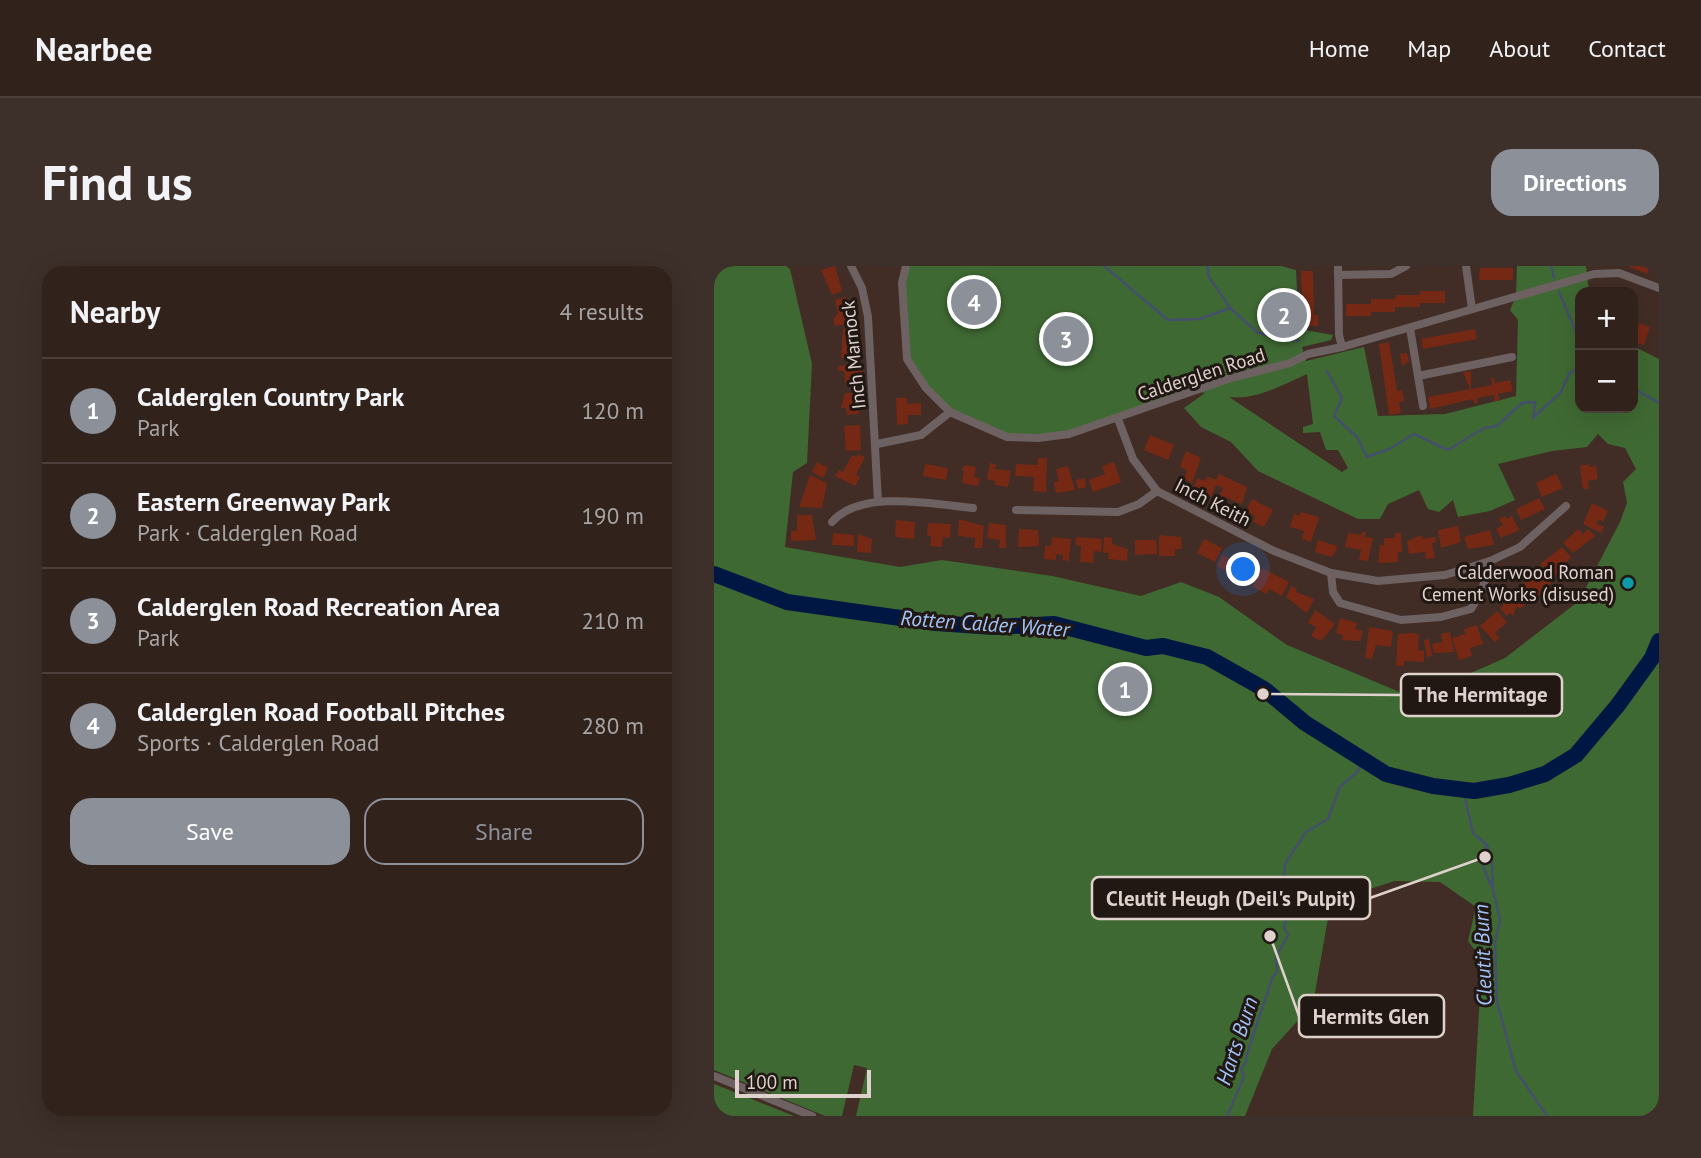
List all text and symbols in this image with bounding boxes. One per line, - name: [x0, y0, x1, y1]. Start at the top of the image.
- text: Nearbee: [35, 27, 152, 70]
- text: Home: [1309, 33, 1369, 64]
- text: Map: [1407, 33, 1451, 64]
- text: About: [1489, 33, 1550, 64]
- text: Contact: [1588, 33, 1666, 64]
- button: Directions: [1491, 149, 1659, 216]
- text: Find us: [42, 150, 193, 214]
- pin: 4: [951, 276, 997, 328]
- map controls: [1575, 287, 1638, 413]
- button: +: [1575, 287, 1638, 350]
- pin: 2: [1261, 289, 1307, 341]
- text: Nearby: [70, 292, 160, 331]
- text: 4 results: [560, 297, 644, 326]
- street label: Inch Marnock: [835, 299, 871, 411]
- pin: 3: [1043, 313, 1089, 365]
- street label: Calderglen Road: [1134, 342, 1268, 406]
- button: −: [1575, 350, 1638, 413]
- text: Calderglen Country Park: [137, 380, 404, 413]
- text: 1: [86, 396, 100, 425]
- text: 120 m: [582, 396, 644, 425]
- text: Park: [137, 413, 179, 442]
- street label: Inch Keith: [1171, 473, 1255, 531]
- text: Eastern Greenway Park: [137, 485, 390, 518]
- text: 2: [86, 501, 100, 530]
- text: 190 m: [582, 501, 644, 530]
- text: Park · Calderglen Road: [137, 518, 358, 547]
- your location: [1226, 552, 1260, 586]
- place label: Calderwood Roman Cement Works (disused): [1422, 560, 1614, 606]
- marker: Calderwood Roman Cement Works (disused): [1620, 575, 1636, 591]
- text: Calderglen Road Recreation Area: [137, 590, 500, 623]
- water label: Rotten Calder Water: [900, 604, 1073, 643]
- text: 3: [86, 606, 100, 635]
- text: 210 m: [582, 606, 644, 635]
- text: Park: [137, 623, 179, 652]
- pin: 1: [1102, 663, 1148, 715]
- callout: The Hermitage: [1401, 674, 1562, 716]
- text: The Hermitage: [1414, 681, 1548, 708]
- text: Calderglen Road Football Pitches: [137, 695, 505, 728]
- text: 4: [86, 711, 100, 740]
- text: 280 m: [582, 711, 644, 740]
- text: Sports · Calderglen Road: [137, 728, 379, 757]
- button: Save: [70, 798, 350, 865]
- button: Share: [364, 798, 644, 865]
- callout: Cleutit Heugh (Deil's Pulpit): [1092, 877, 1370, 919]
- text: Cleutit Heugh (Deil's Pulpit): [1106, 885, 1356, 912]
- water label: Cleutit Burn: [1467, 904, 1498, 1006]
- water label: Harts Burn: [1210, 993, 1263, 1088]
- callout: Hermits Glen: [1299, 995, 1444, 1037]
- text: Hermits Glen: [1313, 1003, 1429, 1030]
- scale bar: [735, 1067, 872, 1099]
- text: 100 m: [746, 1070, 798, 1094]

